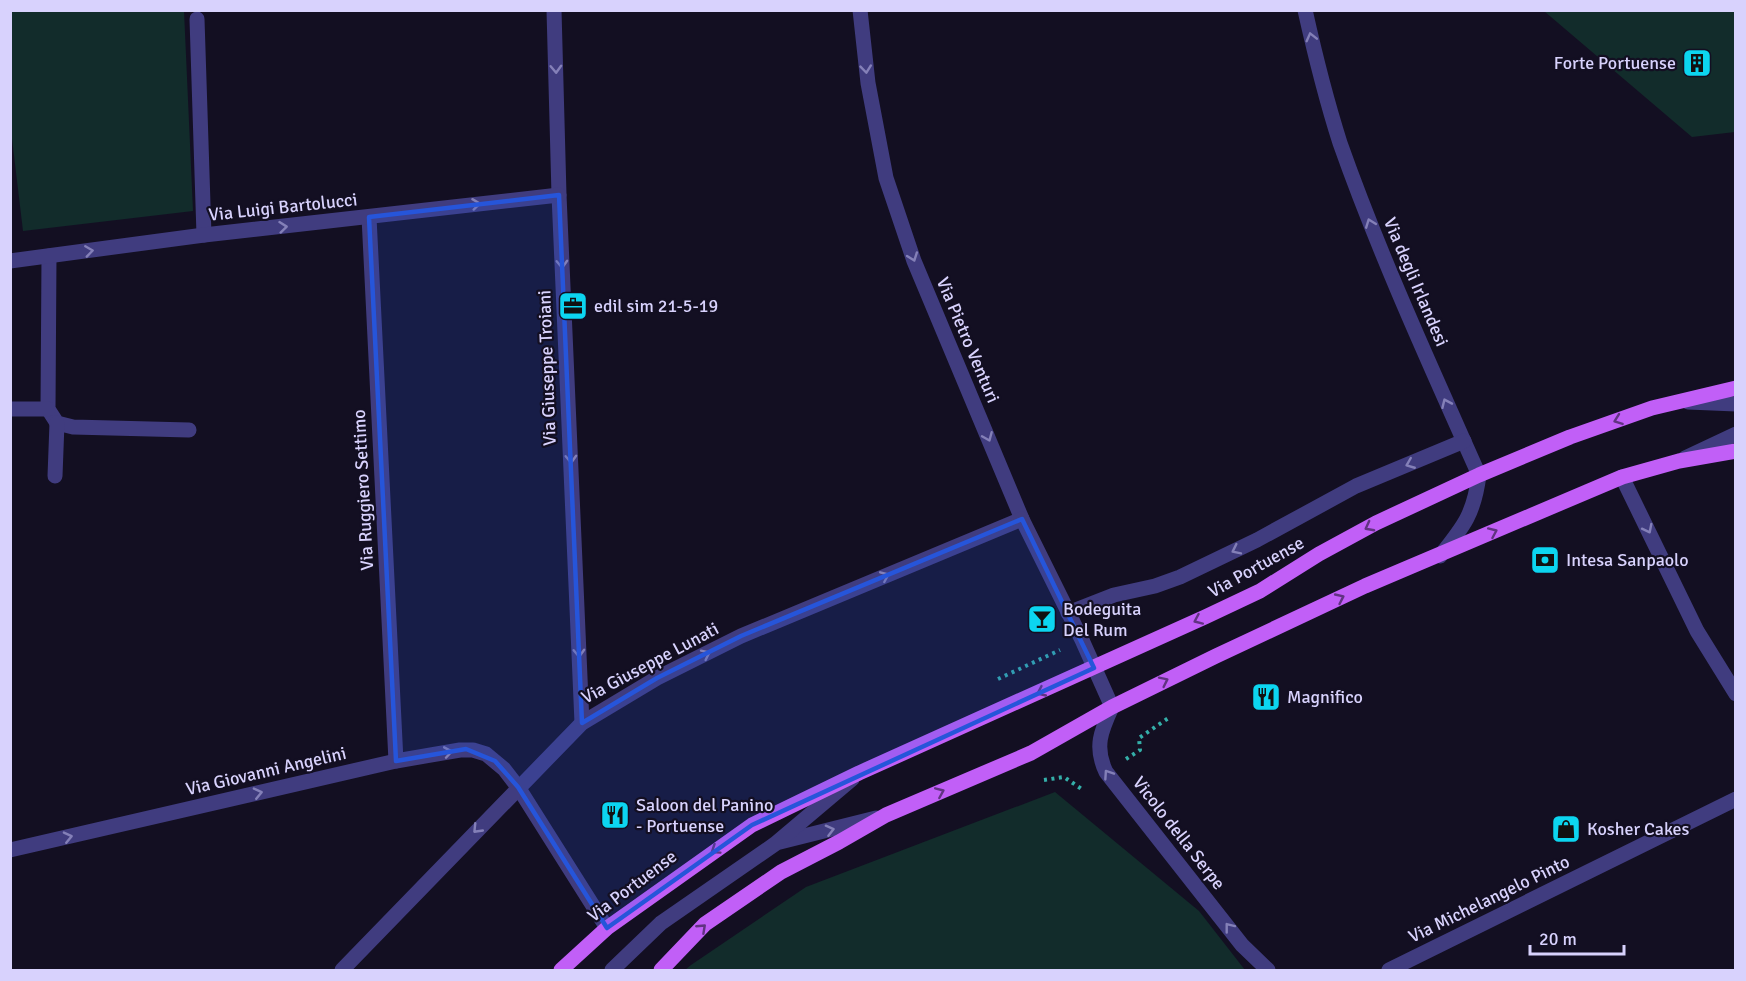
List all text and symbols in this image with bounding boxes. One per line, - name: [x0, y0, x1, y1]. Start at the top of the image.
- one-way arrow: [1306, 33, 1319, 43]
- building icon: Forte Portuense: [1681, 47, 1713, 79]
- place label: Forte Portuense: [1554, 52, 1676, 74]
- one-way arrow: [549, 64, 562, 73]
- one-way arrow: [859, 64, 872, 73]
- street label: Via Luigi Bartolucci: [207, 188, 359, 226]
- one-way arrow: [472, 198, 481, 211]
- street label: Via degli Irlandesi: [1379, 214, 1453, 350]
- one-way arrow: [1365, 218, 1377, 229]
- one-way arrow: [278, 221, 287, 234]
- one-way arrow: [85, 245, 94, 257]
- one-way arrow: [906, 251, 919, 262]
- one-way arrow: [556, 259, 569, 268]
- street label: Via Pietro Venturi: [932, 274, 1004, 406]
- street label: Via Giuseppe Troiani: [533, 290, 561, 446]
- office icon: edil sim 21-5-19: [557, 290, 589, 322]
- place label: edil sim 21-5-19: [594, 295, 718, 317]
- one-way arrow: [1442, 398, 1454, 409]
- street label: Via Ruggiero Settimo: [348, 409, 378, 571]
- one-way arrow: [1613, 412, 1624, 425]
- one-way arrow: [981, 431, 993, 442]
- one-way arrow: [564, 454, 577, 463]
- one-way arrow: [1405, 457, 1416, 469]
- one-way arrow: [1364, 519, 1375, 531]
- one-way arrow: [1641, 523, 1653, 534]
- one-way arrow: [1487, 527, 1498, 539]
- street label: Via Portuense: [1204, 532, 1308, 602]
- one-way arrow: [1231, 543, 1242, 555]
- bank icon: Intesa Sanpaolo: [1529, 544, 1561, 576]
- place label: Intesa Sanpaolo: [1566, 549, 1689, 571]
- one-way arrow: [878, 571, 889, 583]
- one-way arrow: [1334, 593, 1345, 605]
- place label: Bodeguita Del Rum: [1063, 598, 1141, 641]
- bar icon: Bodeguita Del Rum: [1026, 603, 1058, 635]
- one-way arrow: [1194, 613, 1205, 625]
- street label: Via Giuseppe Lunati: [578, 618, 722, 708]
- one-way arrow: [573, 649, 585, 658]
- one-way arrow: [700, 649, 711, 661]
- one-way arrow: [1158, 677, 1169, 688]
- restaurant icon: Magnifico: [1250, 681, 1282, 713]
- one-way arrow: [1037, 685, 1048, 697]
- place label: Magnifico: [1287, 686, 1363, 708]
- street label: Via Giovanni Angelini: [184, 742, 348, 800]
- one-way arrow: [443, 746, 453, 759]
- one-way arrow: [1104, 770, 1116, 780]
- street label: Vicolo della Serpe: [1128, 772, 1230, 894]
- one-way arrow: [252, 787, 262, 800]
- one-way arrow: [933, 787, 944, 799]
- place label: Saloon del Panino - Portuense: [636, 794, 773, 837]
- restaurant icon: Saloon del Panino - Portuense: [599, 799, 631, 831]
- shop icon: Kosher Cakes: [1550, 813, 1582, 845]
- place label: Kosher Cakes: [1587, 818, 1690, 840]
- one-way arrow: [474, 822, 485, 833]
- one-way arrow: [825, 824, 835, 837]
- one-way arrow: [62, 831, 72, 844]
- one-way arrow: [711, 843, 722, 854]
- street label: Via Portuense: [583, 845, 681, 927]
- street label: Via Michelangelo Pinto: [1405, 850, 1573, 948]
- scale bar: [1530, 918, 1624, 956]
- one-way arrow: [1225, 923, 1236, 934]
- one-way arrow: [695, 924, 705, 935]
- text: 20 m: [1539, 928, 1577, 950]

